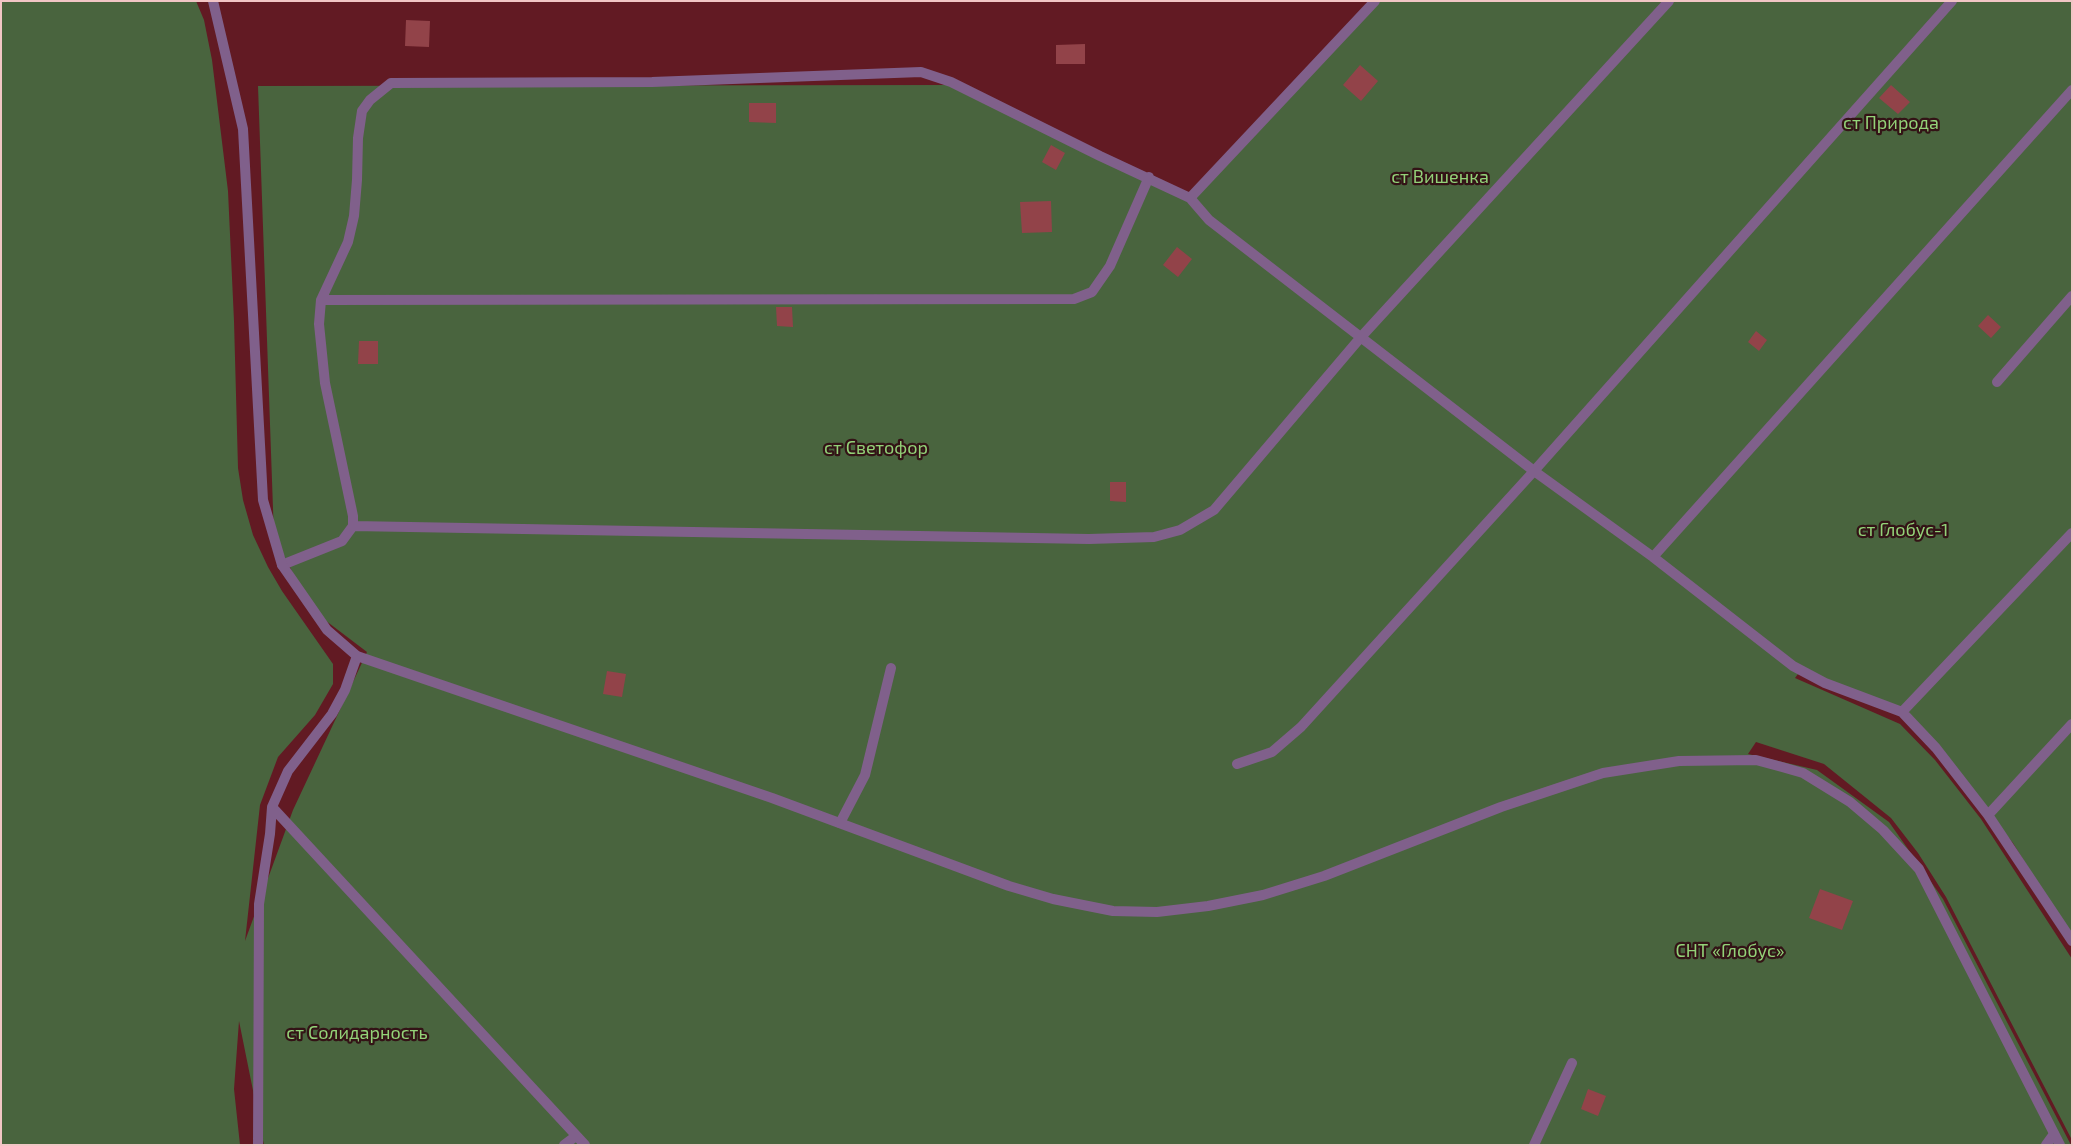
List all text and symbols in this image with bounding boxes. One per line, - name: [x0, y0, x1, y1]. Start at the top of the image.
- park label: ст Природа: [1843, 112, 1939, 134]
- park label: ст Вишенка: [1391, 166, 1489, 188]
- park label: ст Светофор: [824, 437, 928, 459]
- park label: ст Глобус-1: [1858, 519, 1948, 541]
- park label: СНТ «Глобус»: [1676, 940, 1784, 962]
- park label: ст Солидарность: [286, 1022, 428, 1044]

